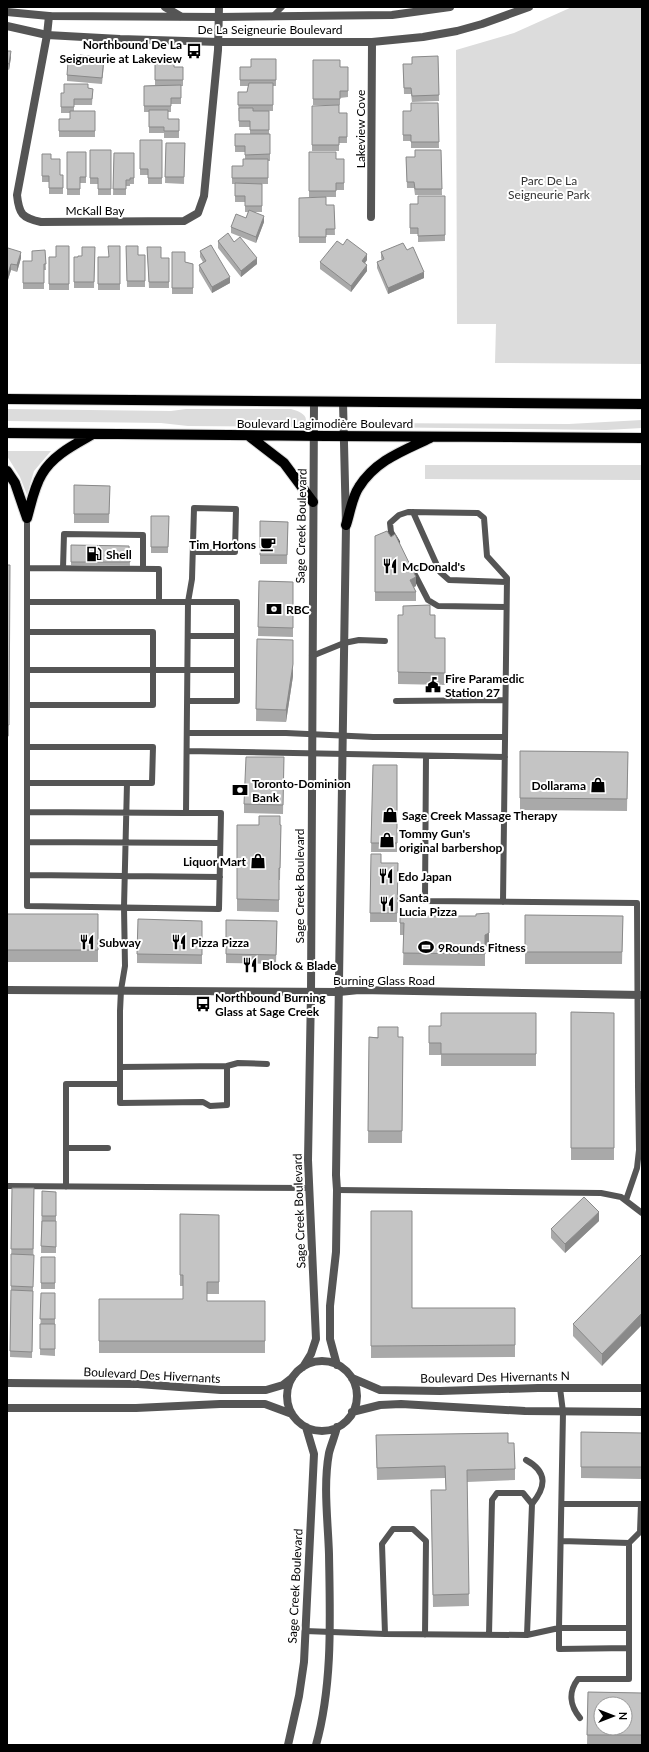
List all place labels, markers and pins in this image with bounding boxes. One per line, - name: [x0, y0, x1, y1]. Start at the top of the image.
- place label: Northbound De La Seigneurie at Lakeview: [59, 37, 182, 66]
- bus stop icon: Northbound De La Seigneurie at Lakeview: [185, 42, 203, 60]
- cafe icon: Tim Hortons: [259, 535, 277, 553]
- place label: Tim Hortons: [189, 537, 256, 552]
- fuel station icon: Shell: [85, 545, 103, 563]
- place label: Shell: [106, 547, 132, 562]
- restaurant icon: McDonald's: [381, 557, 399, 575]
- place label: McDonald's: [402, 559, 465, 574]
- bank icon: RBC: [265, 600, 283, 618]
- place label: RBC: [286, 602, 310, 617]
- place label: Fire Paramedic Station 27: [445, 671, 525, 700]
- public building icon: Fire Paramedic Station 27: [424, 676, 442, 694]
- place label: Toronto-Dominion Bank: [252, 776, 351, 805]
- shop icon: Dollarama: [589, 776, 607, 794]
- place label: Dollarama: [531, 778, 586, 793]
- bank icon: Toronto-Dominion Bank: [231, 781, 249, 799]
- shop icon: Sage Creek Massage Therapy: [381, 806, 399, 824]
- place label: Sage Creek Massage Therapy: [402, 808, 558, 823]
- place label: Tommy Gun's original barbershop: [399, 826, 503, 855]
- shop icon: Tommy Gun's original barbershop: [378, 831, 396, 849]
- shop icon: Liquor Mart: [249, 852, 267, 870]
- place label: Liquor Mart: [183, 854, 247, 869]
- restaurant icon: Edo Japan: [377, 867, 395, 885]
- place label: Edo Japan: [398, 869, 452, 884]
- place label: Santa Lucia Pizza: [399, 890, 457, 919]
- restaurant icon: Santa Lucia Pizza: [378, 895, 396, 913]
- restaurant icon: Subway: [78, 933, 96, 951]
- restaurant icon: Pizza Pizza: [170, 933, 188, 951]
- place label: Subway: [99, 935, 141, 950]
- place label: Pizza Pizza: [191, 935, 249, 950]
- sports icon: 9Rounds Fitness: [417, 938, 435, 956]
- place label: 9Rounds Fitness: [438, 940, 526, 955]
- restaurant icon: Block & Blade: [241, 956, 259, 974]
- place label: Block & Blade: [262, 958, 337, 973]
- place label: Northbound Burning Glass at Sage Creek: [215, 990, 326, 1019]
- bus stop icon: Northbound Burning Glass at Sage Creek: [194, 995, 212, 1013]

